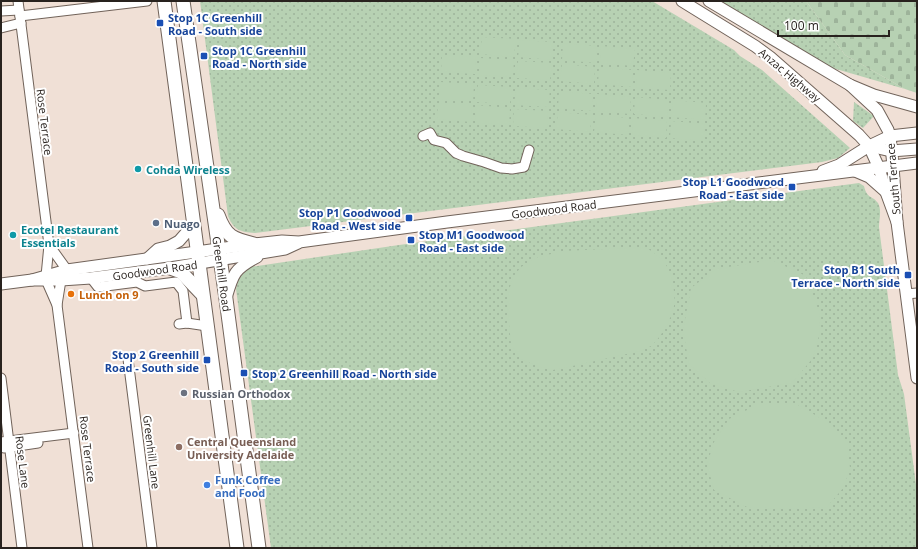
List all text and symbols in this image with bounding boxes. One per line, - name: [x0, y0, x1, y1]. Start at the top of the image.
- place label: Stop 1C Greenhill Road - South side: [168, 10, 263, 38]
- scale bar: [778, 12, 889, 38]
- text: 100 m: [784, 17, 819, 34]
- marker: Stop 1C Greenhill Road - South side: [155, 18, 165, 28]
- place label: Stop 1C Greenhill Road - North side: [212, 43, 307, 71]
- street label: Anzac Highway: [756, 45, 825, 106]
- marker: Stop 1C Greenhill Road - North side: [199, 51, 209, 61]
- street label: Rose Terrace: [34, 88, 56, 156]
- street label: South Terrace: [882, 143, 904, 215]
- place label: Cohda Wireless: [146, 162, 230, 177]
- marker: Cohda Wireless: [133, 164, 143, 174]
- place label: Stop L1 Goodwood Road - East side: [683, 174, 784, 202]
- marker: Stop L1 Goodwood Road - East side: [787, 182, 797, 192]
- street label: Goodwood Road: [511, 196, 597, 222]
- place label: Stop P1 Goodwood Road - West side: [299, 205, 401, 233]
- marker: Stop P1 Goodwood Road - West side: [404, 213, 414, 223]
- place label: Nuago: [164, 216, 200, 231]
- marker: Nuago: [151, 218, 161, 228]
- place label: Ecotel Restaurant Essentials: [21, 222, 119, 250]
- place label: Stop M1 Goodwood Road - East side: [419, 227, 525, 255]
- marker: Ecotel Restaurant Essentials: [8, 230, 18, 240]
- street label: Greenhill Road: [209, 235, 235, 313]
- marker: Stop M1 Goodwood Road - East side: [406, 235, 416, 245]
- street label: Goodwood Road: [112, 257, 198, 283]
- place label: Stop B1 South Terrace - North side: [791, 262, 900, 290]
- marker: Stop B1 South Terrace - North side: [903, 270, 913, 280]
- place label: Lunch on 9: [79, 287, 139, 302]
- marker: Lunch on 9: [66, 289, 76, 299]
- place label: Stop 2 Greenhill Road - South side: [105, 347, 199, 375]
- marker: Stop 2 Greenhill Road - South side: [202, 355, 212, 365]
- place label: Stop 2 Greenhill Road - North side: [252, 366, 437, 381]
- marker: Stop 2 Greenhill Road - North side: [239, 368, 249, 378]
- place label: Russian Orthodox: [192, 386, 291, 401]
- marker: Russian Orthodox: [179, 388, 189, 398]
- street label: Greenhill Lane: [140, 414, 164, 490]
- street label: Rose Terrace: [77, 415, 99, 483]
- place label: Central Queensland University Adelaide: [187, 434, 296, 462]
- street label: Rose Lane: [12, 435, 34, 489]
- marker: Central Queensland University Adelaide: [174, 442, 184, 452]
- place label: Funk Coffee and Food: [215, 472, 281, 500]
- marker: Funk Coffee and Food: [202, 480, 212, 490]

